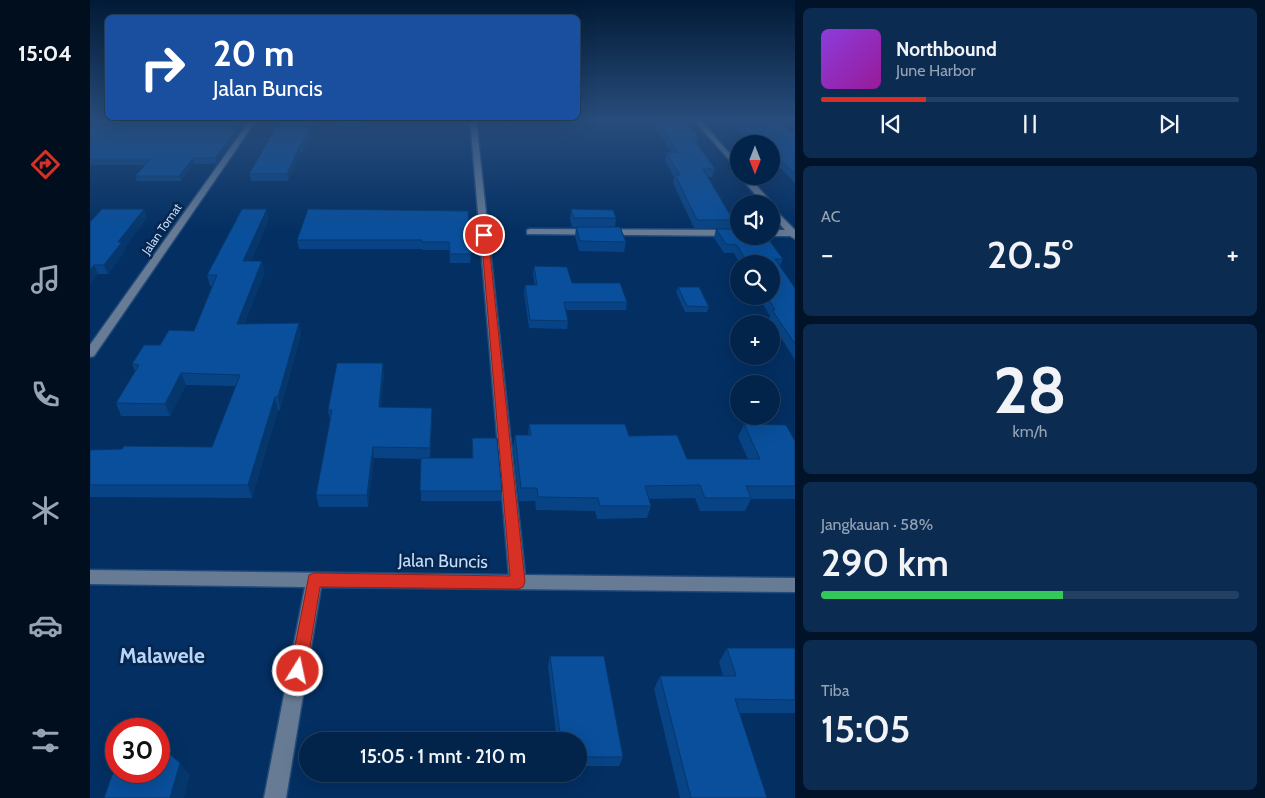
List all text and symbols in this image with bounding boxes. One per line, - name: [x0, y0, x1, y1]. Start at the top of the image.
- text: 20 m: [213, 32, 295, 75]
- icon: right: [130, 35, 195, 100]
- text: Northbound: [896, 38, 997, 61]
- text: 15:04: [18, 40, 72, 67]
- text: June Harbor: [896, 61, 976, 80]
- text: Jalan Buncis: [213, 75, 323, 102]
- icon: previous: [877, 110, 905, 138]
- icon: pause: [1016, 110, 1044, 138]
- icon: next: [1155, 110, 1183, 138]
- north arrow: [730, 135, 780, 185]
- map controls: [730, 135, 780, 425]
- icon: directions: [28, 147, 63, 182]
- button: sound: [730, 195, 780, 245]
- street label: Jalan Tomat: [138, 200, 185, 258]
- text: AC: [821, 207, 841, 226]
- pin: [463, 214, 505, 256]
- icon: arrive: [470, 221, 498, 249]
- text: 20.5°: [987, 231, 1073, 278]
- text: −: [821, 237, 833, 271]
- text: +: [1227, 237, 1239, 271]
- button: search: [730, 255, 780, 305]
- icon: music: [28, 262, 63, 297]
- button: +: [730, 315, 780, 365]
- text: 28: [993, 350, 1067, 429]
- button: −: [730, 375, 780, 425]
- icon: phone: [28, 377, 63, 412]
- text: km/h: [1012, 422, 1048, 441]
- icon: climate: [28, 493, 63, 528]
- text: Jangkauan · 58%: [821, 515, 933, 534]
- text: 290 km: [821, 539, 949, 586]
- street label: Jalan Buncis: [397, 549, 488, 573]
- icon: car: [28, 608, 63, 643]
- district label: Malawele: [119, 643, 205, 668]
- position arrow: [271, 644, 323, 696]
- text: Tiba: [821, 681, 849, 700]
- text: 15:05: [821, 705, 910, 752]
- speed limit sign: 30: [105, 718, 170, 783]
- icon: filters: [28, 723, 63, 758]
- text: 15:05 · 1 mnt · 210 m: [360, 745, 526, 768]

